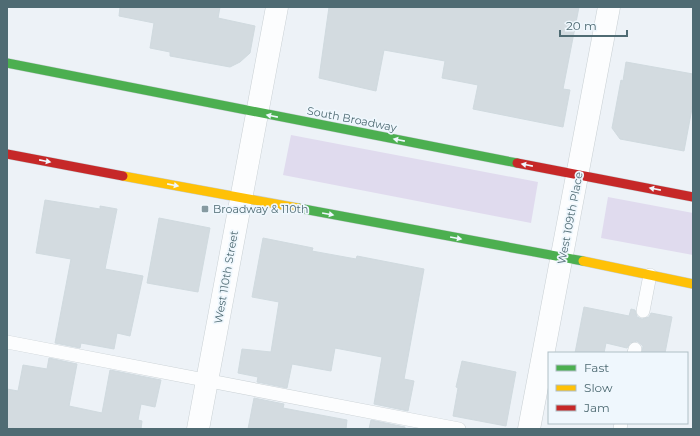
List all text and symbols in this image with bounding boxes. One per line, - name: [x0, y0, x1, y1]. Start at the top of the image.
- scale bar: [560, 12, 627, 38]
- text: 20 m: [566, 18, 597, 33]
- street label: South Broadway: [306, 103, 398, 135]
- one-way arrow: [266, 113, 278, 119]
- one-way arrow: [393, 137, 405, 143]
- one-way arrow: [39, 158, 51, 164]
- one-way arrow: [521, 162, 533, 168]
- street label: West 109th Place: [554, 170, 586, 265]
- one-way arrow: [167, 183, 179, 189]
- one-way arrow: [649, 186, 661, 192]
- place label: Broadway & 110th: [213, 202, 308, 216]
- marker: Broadway & 110th: [200, 204, 210, 214]
- one-way arrow: [322, 212, 334, 218]
- street label: West 110th Street: [211, 229, 241, 325]
- one-way arrow: [450, 235, 462, 241]
- legend: [548, 352, 688, 424]
- text: Fast: [584, 360, 609, 375]
- text: Slow: [584, 380, 613, 395]
- text: Jam: [583, 400, 610, 415]

